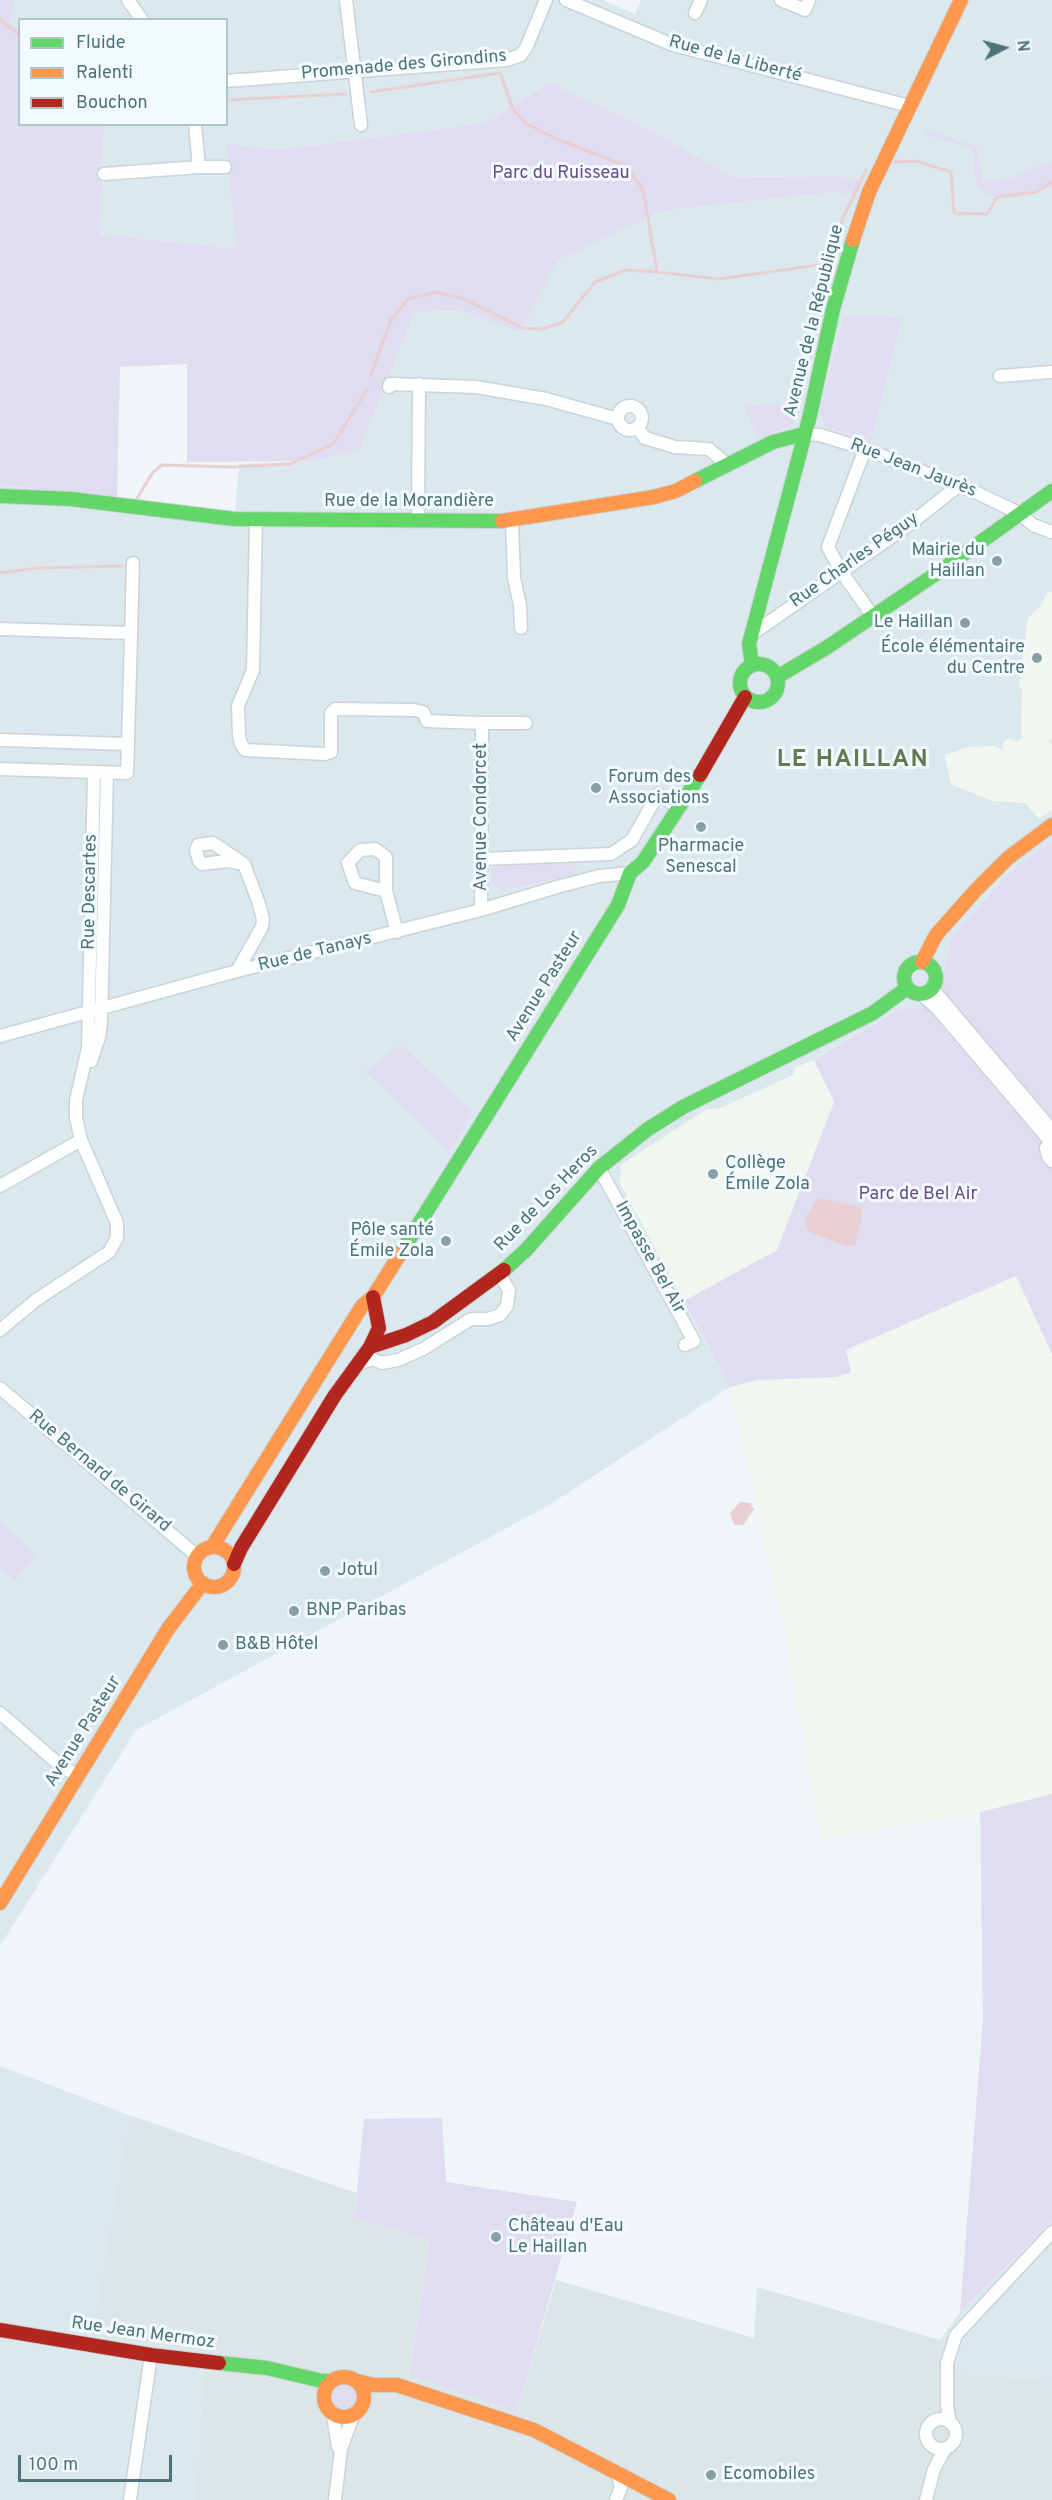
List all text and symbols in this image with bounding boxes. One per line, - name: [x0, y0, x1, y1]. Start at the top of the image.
- legend: [18, 18, 228, 126]
- north arrow: [974, 18, 1034, 78]
- text: Fluide: [76, 32, 125, 55]
- street label: Rue de la Liberté: [666, 32, 804, 88]
- text: N: [1011, 39, 1032, 53]
- street label: Promenade des Girondins: [300, 46, 508, 86]
- text: Ralenti: [76, 62, 133, 85]
- text: Bouchon: [76, 92, 148, 115]
- park label: Parc du Ruisseau: [492, 163, 630, 185]
- street label: Avenue de la République: [781, 223, 849, 419]
- street label: Rue Jean Jaurès: [847, 435, 979, 503]
- street label: Rue de la Morandière: [324, 491, 494, 513]
- street label: Rue Charles Péguy: [787, 509, 923, 613]
- place label: Mairie du Haillan: [911, 540, 985, 582]
- marker: Mairie du Haillan: [990, 554, 1004, 568]
- place label: Le Haillan: [874, 612, 953, 634]
- marker: Le Haillan: [958, 616, 972, 630]
- place label: École élémentaire du Centre: [881, 637, 1025, 680]
- marker: École élémentaire du Centre: [1030, 651, 1044, 665]
- street label: Avenue Condorcet: [471, 743, 493, 891]
- district label: LE HAILLAN: [777, 747, 929, 775]
- place label: Forum des Associations: [608, 767, 709, 810]
- marker: Forum des Associations: [589, 781, 603, 795]
- marker: Pharmacie Senescal: [694, 820, 708, 834]
- street label: Rue Descartes: [79, 834, 103, 950]
- place label: Pharmacie Senescal: [658, 836, 744, 878]
- street label: Rue de Tanays: [256, 928, 374, 978]
- street label: Avenue Pasteur: [502, 928, 588, 1046]
- street label: Rue de Los Heros: [491, 1141, 603, 1257]
- place label: Collège Émile Zola: [725, 1153, 810, 1196]
- marker: Collège Émile Zola: [706, 1167, 720, 1181]
- park label: Parc de Bel Air: [859, 1184, 977, 1206]
- street label: Impasse Bel Air: [609, 1198, 689, 1318]
- place label: Pôle santé Émile Zola: [349, 1220, 434, 1262]
- marker: Pôle santé Émile Zola: [439, 1234, 453, 1248]
- street label: Rue Bernard de Girard: [23, 1406, 175, 1538]
- place label: Jotul: [337, 1560, 378, 1582]
- marker: Jotul: [318, 1564, 332, 1578]
- place label: BNP Paribas: [306, 1600, 406, 1622]
- marker: BNP Paribas: [287, 1604, 301, 1618]
- place label: B&B Hôtel: [235, 1634, 319, 1656]
- marker: B&B Hôtel: [216, 1638, 230, 1652]
- street label: Avenue Pasteur: [41, 1673, 127, 1791]
- place label: Château d'Eau Le Haillan: [508, 2216, 624, 2258]
- marker: Château d'Eau Le Haillan: [489, 2230, 503, 2244]
- street label: Rue Jean Mermoz: [70, 2313, 216, 2355]
- scale bar: [21, 2443, 176, 2481]
- text: 100 m: [29, 2454, 78, 2477]
- place label: Ecomobiles: [723, 2464, 815, 2486]
- marker: Ecomobiles: [704, 2468, 718, 2482]

